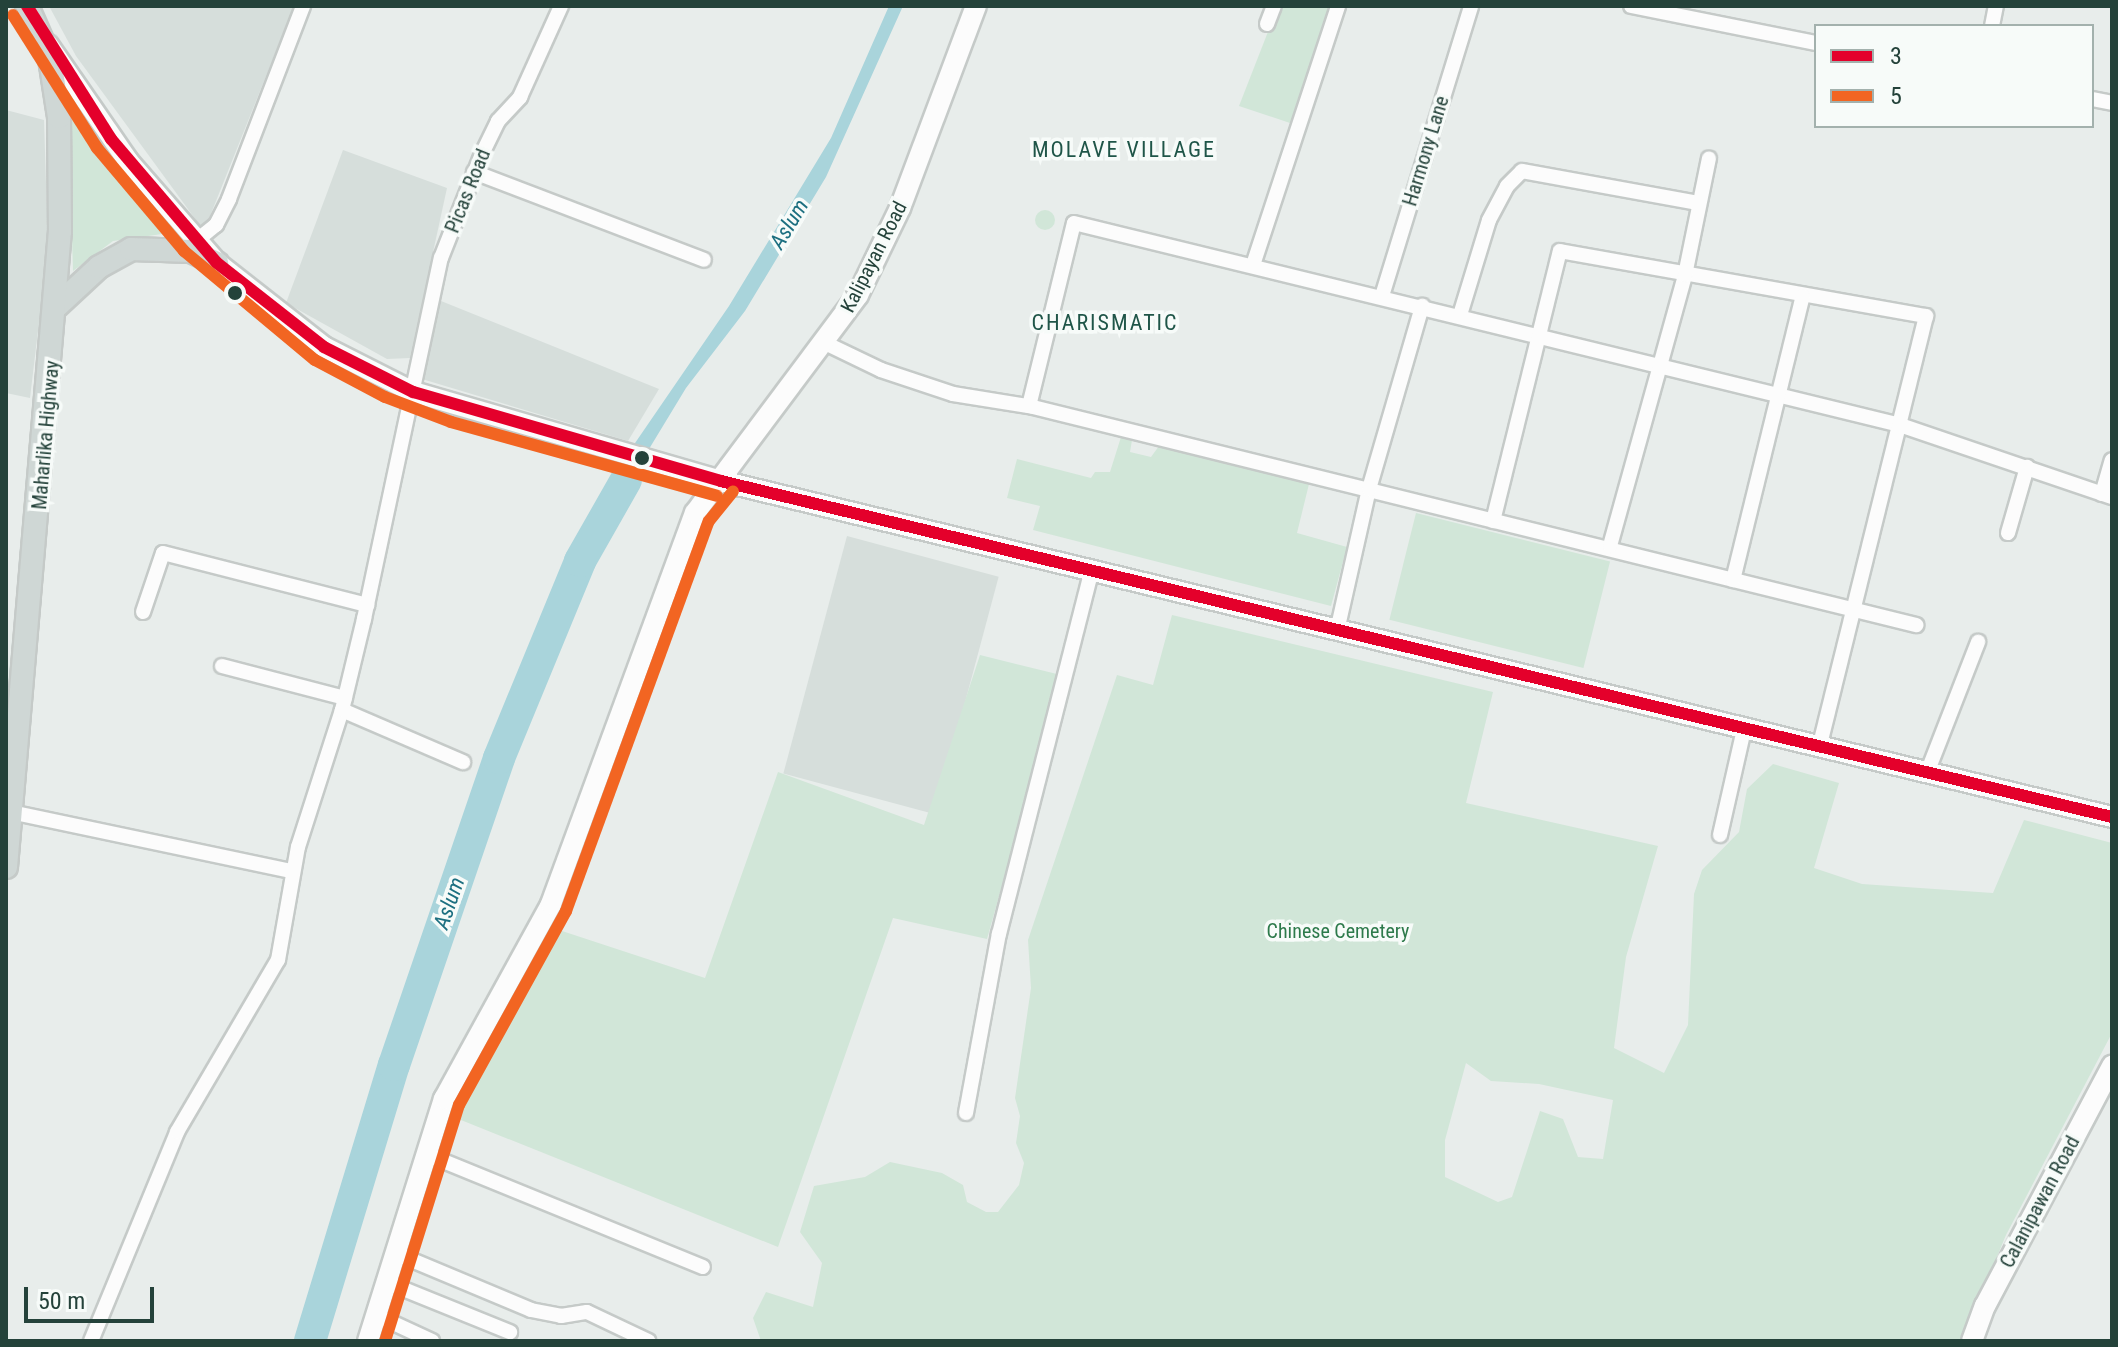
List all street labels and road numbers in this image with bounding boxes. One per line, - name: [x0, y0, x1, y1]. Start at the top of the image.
- street label: Harmony Lane: [1398, 93, 1454, 209]
- street label: Picas Road: [440, 146, 496, 236]
- street label: Kalipayan Road: [836, 198, 912, 316]
- street label: Maharlika Highway: [28, 359, 64, 511]
- street label: Calanipawan Road: [1995, 1132, 2085, 1272]

